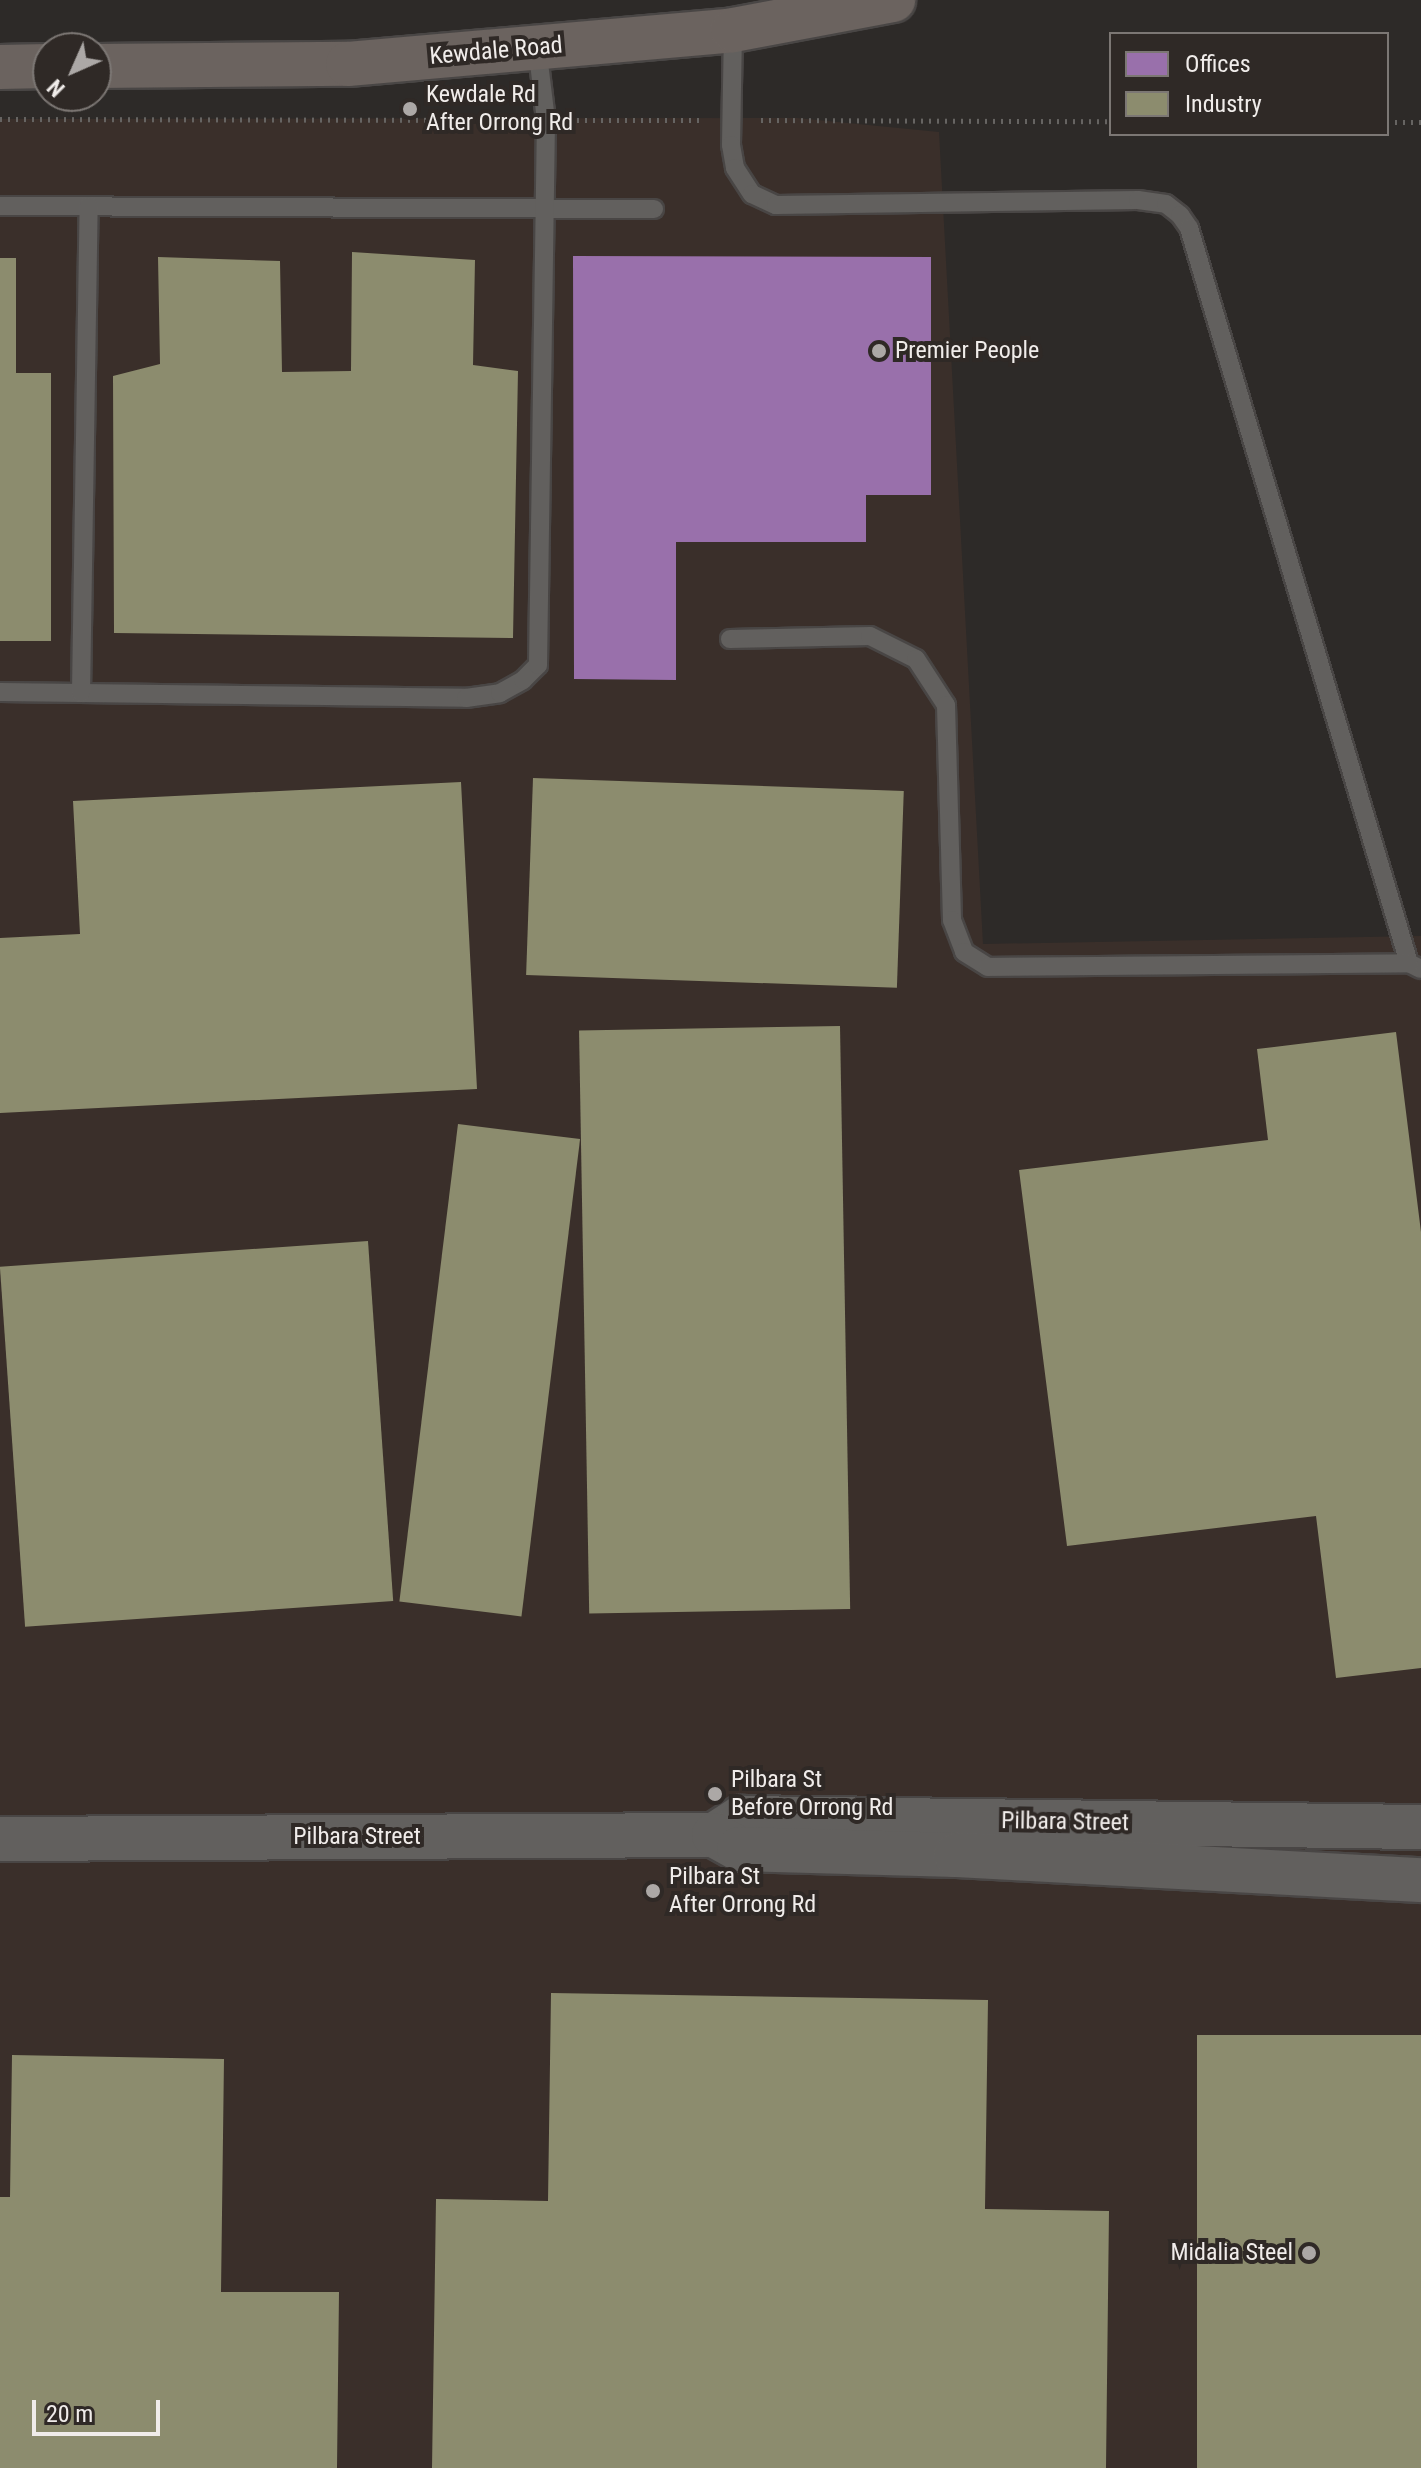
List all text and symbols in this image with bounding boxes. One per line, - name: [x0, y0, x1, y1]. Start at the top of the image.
- street label: Kewdale Road: [428, 31, 564, 71]
- north arrow: [32, 32, 112, 112]
- legend: [1109, 32, 1389, 136]
- text: Offices: [1185, 50, 1251, 78]
- text: N: [42, 74, 70, 102]
- place label: Kewdale Rd After Orrong Rd: [426, 81, 573, 137]
- text: Industry: [1185, 90, 1262, 118]
- marker: Kewdale Rd After Orrong Rd: [401, 100, 419, 118]
- place label: Premier People: [895, 337, 1039, 365]
- marker: Premier People: [870, 342, 888, 360]
- place label: Pilbara St Before Orrong Rd: [731, 1766, 893, 1822]
- marker: Pilbara St Before Orrong Rd: [706, 1785, 724, 1803]
- street label: Pilbara Street: [1001, 1806, 1129, 1838]
- street label: Pilbara Street: [293, 1823, 421, 1851]
- place label: Pilbara St After Orrong Rd: [669, 1863, 816, 1919]
- marker: Pilbara St After Orrong Rd: [644, 1882, 662, 1900]
- place label: Midalia Steel: [1170, 2239, 1293, 2267]
- marker: Midalia Steel: [1300, 2244, 1318, 2262]
- scale bar: [36, 2384, 164, 2434]
- text: 20 m: [46, 2400, 93, 2428]

